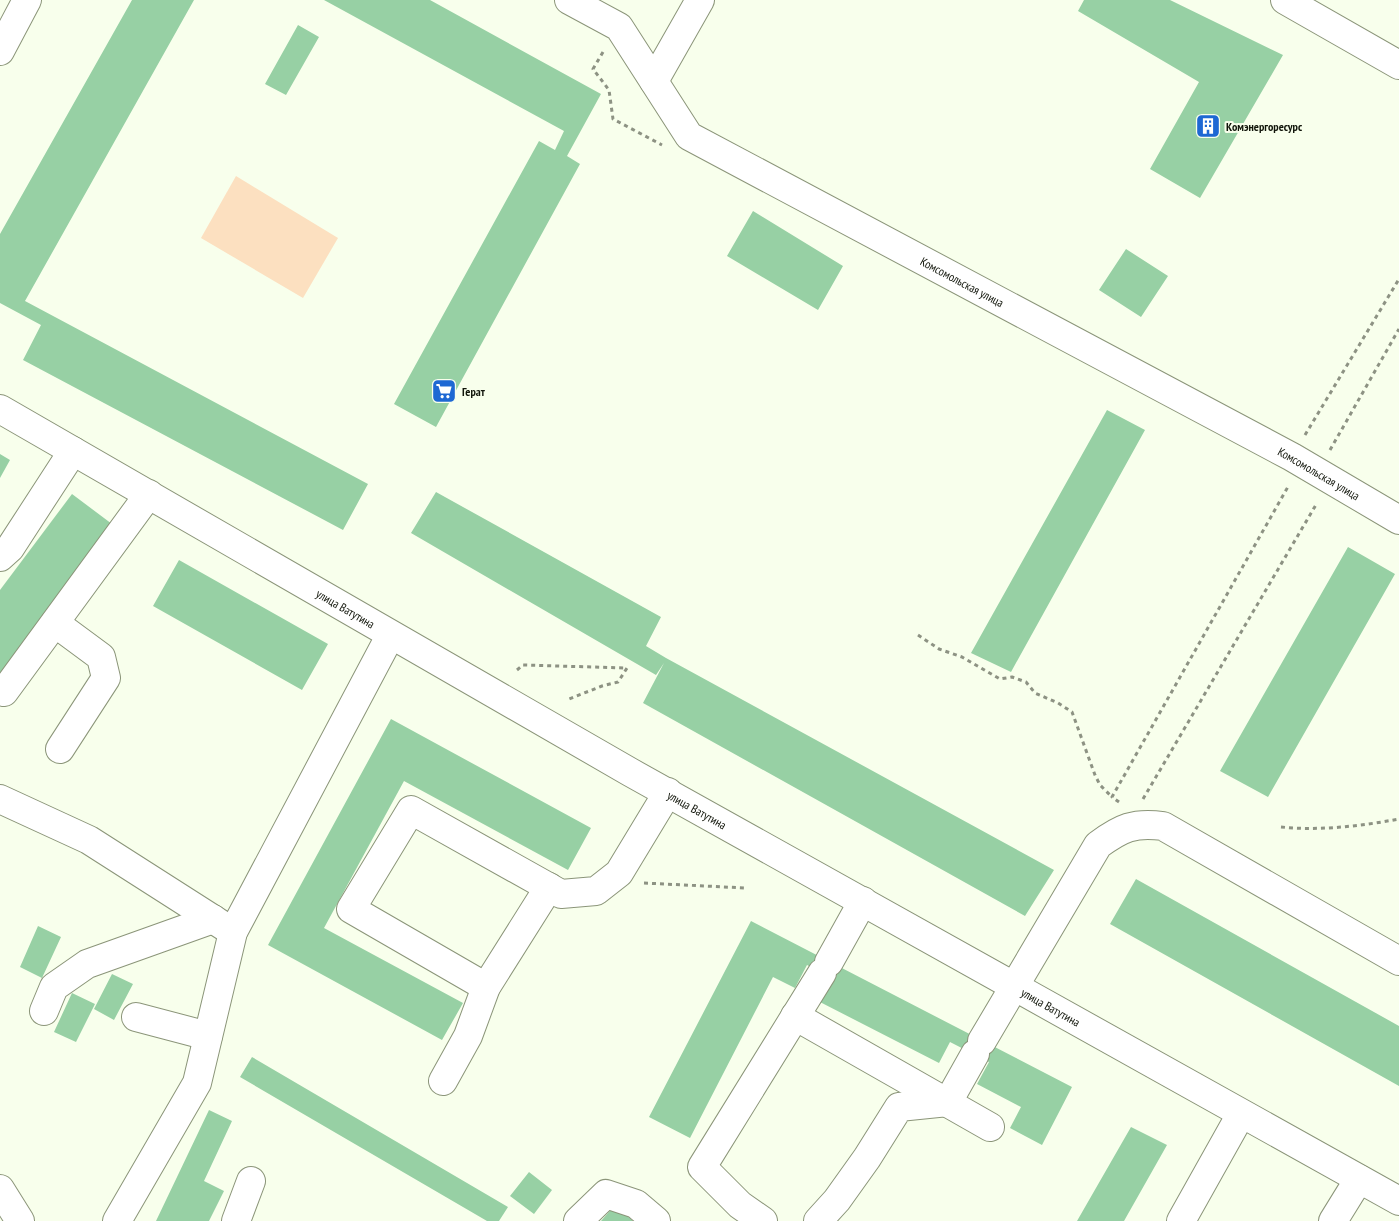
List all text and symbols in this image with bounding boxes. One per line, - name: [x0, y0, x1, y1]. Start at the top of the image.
- building icon: Комэнергоресурс: [1195, 113, 1221, 139]
- place label: Комэнергоресурс: [1226, 119, 1303, 134]
- street label: Комсомольская улица: [918, 253, 1007, 310]
- supermarket icon: Герат: [431, 378, 457, 404]
- place label: Герат: [462, 384, 486, 399]
- street label: Комсомольская улица: [1276, 443, 1363, 503]
- street label: улица Ватутина: [314, 585, 378, 631]
- street label: улица Ватутина: [665, 787, 729, 832]
- street label: улица Ватутина: [1019, 984, 1083, 1029]

